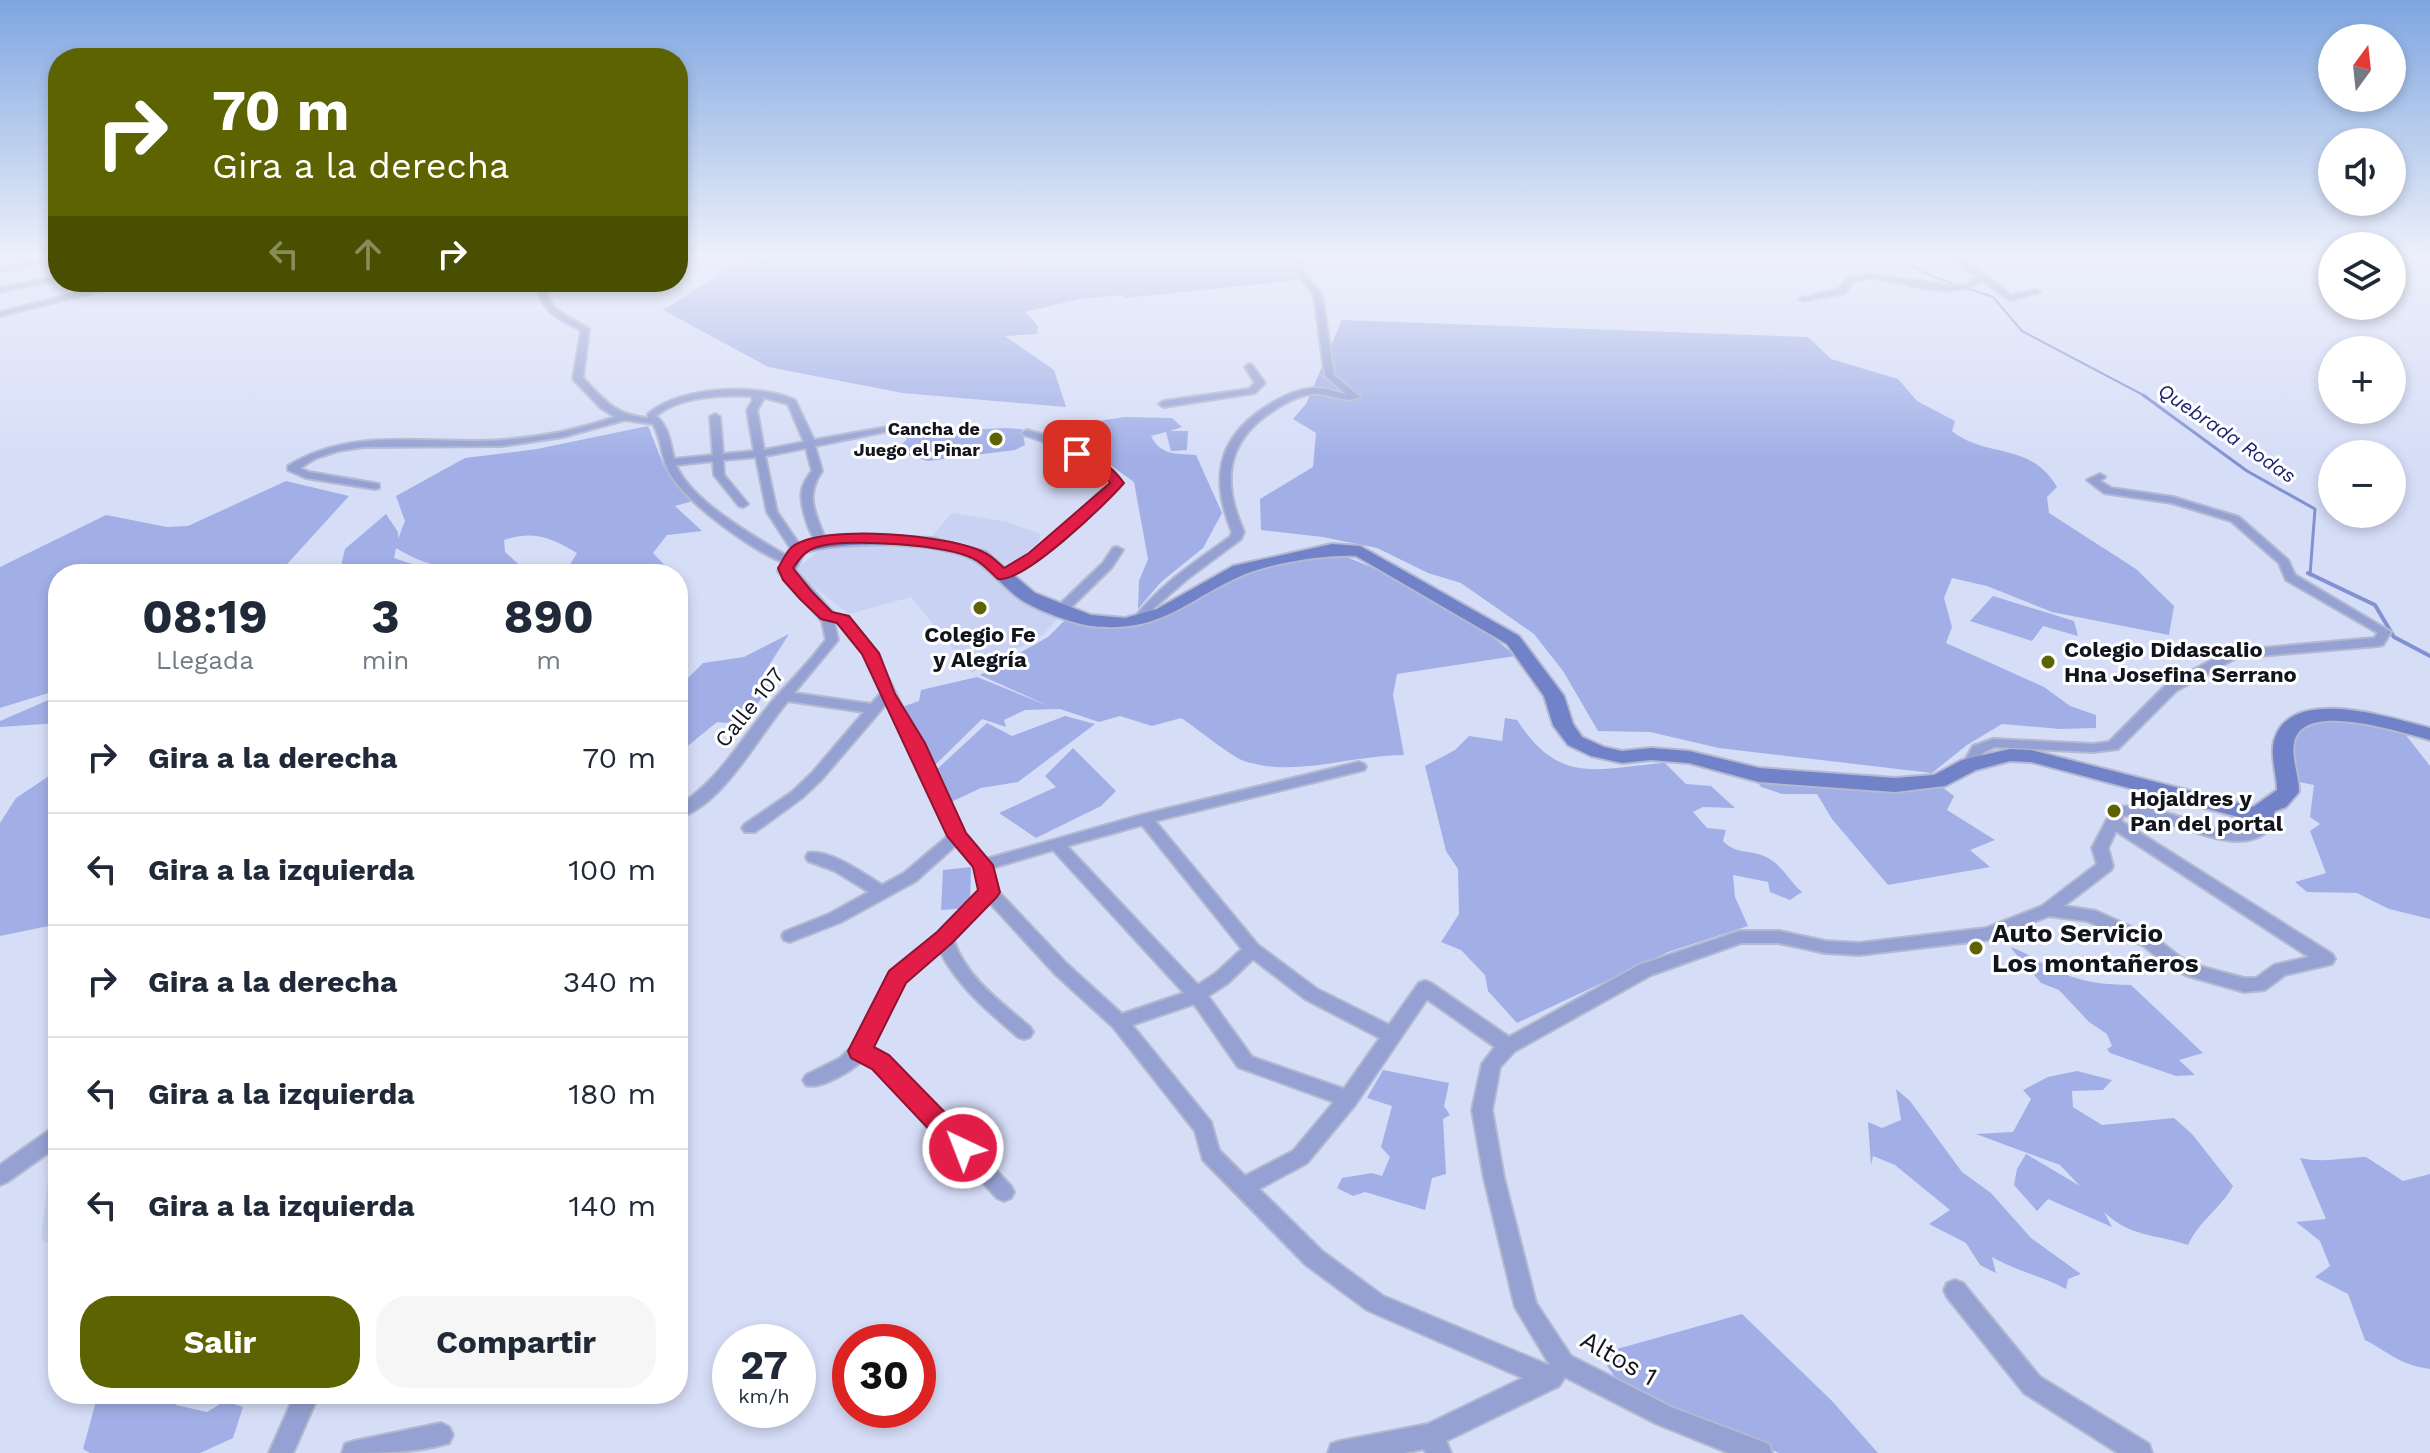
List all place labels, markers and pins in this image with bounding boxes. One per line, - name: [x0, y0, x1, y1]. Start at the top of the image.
- place label: Cancha de Juego el Pinar: [854, 418, 980, 460]
- pin: [1043, 420, 1111, 488]
- marker: Cancha de Juego el Pinar: [987, 430, 1005, 448]
- marker: Colegio Fe y Alegría: [971, 599, 989, 617]
- place label: Colegio Fe y Alegría: [924, 622, 1036, 672]
- place label: Colegio Didascalio Hna Josefina Serrano: [2064, 637, 2297, 687]
- marker: Colegio Didascalio Hna Josefina Serrano: [2039, 653, 2057, 671]
- place label: Hojaldres y Pan del portal: [2130, 786, 2284, 836]
- marker: Hojaldres y Pan del portal: [2105, 802, 2123, 820]
- place label: Auto Servicio Los montañeros: [1992, 918, 2199, 978]
- marker: Auto Servicio Los montañeros: [1967, 939, 1985, 957]

